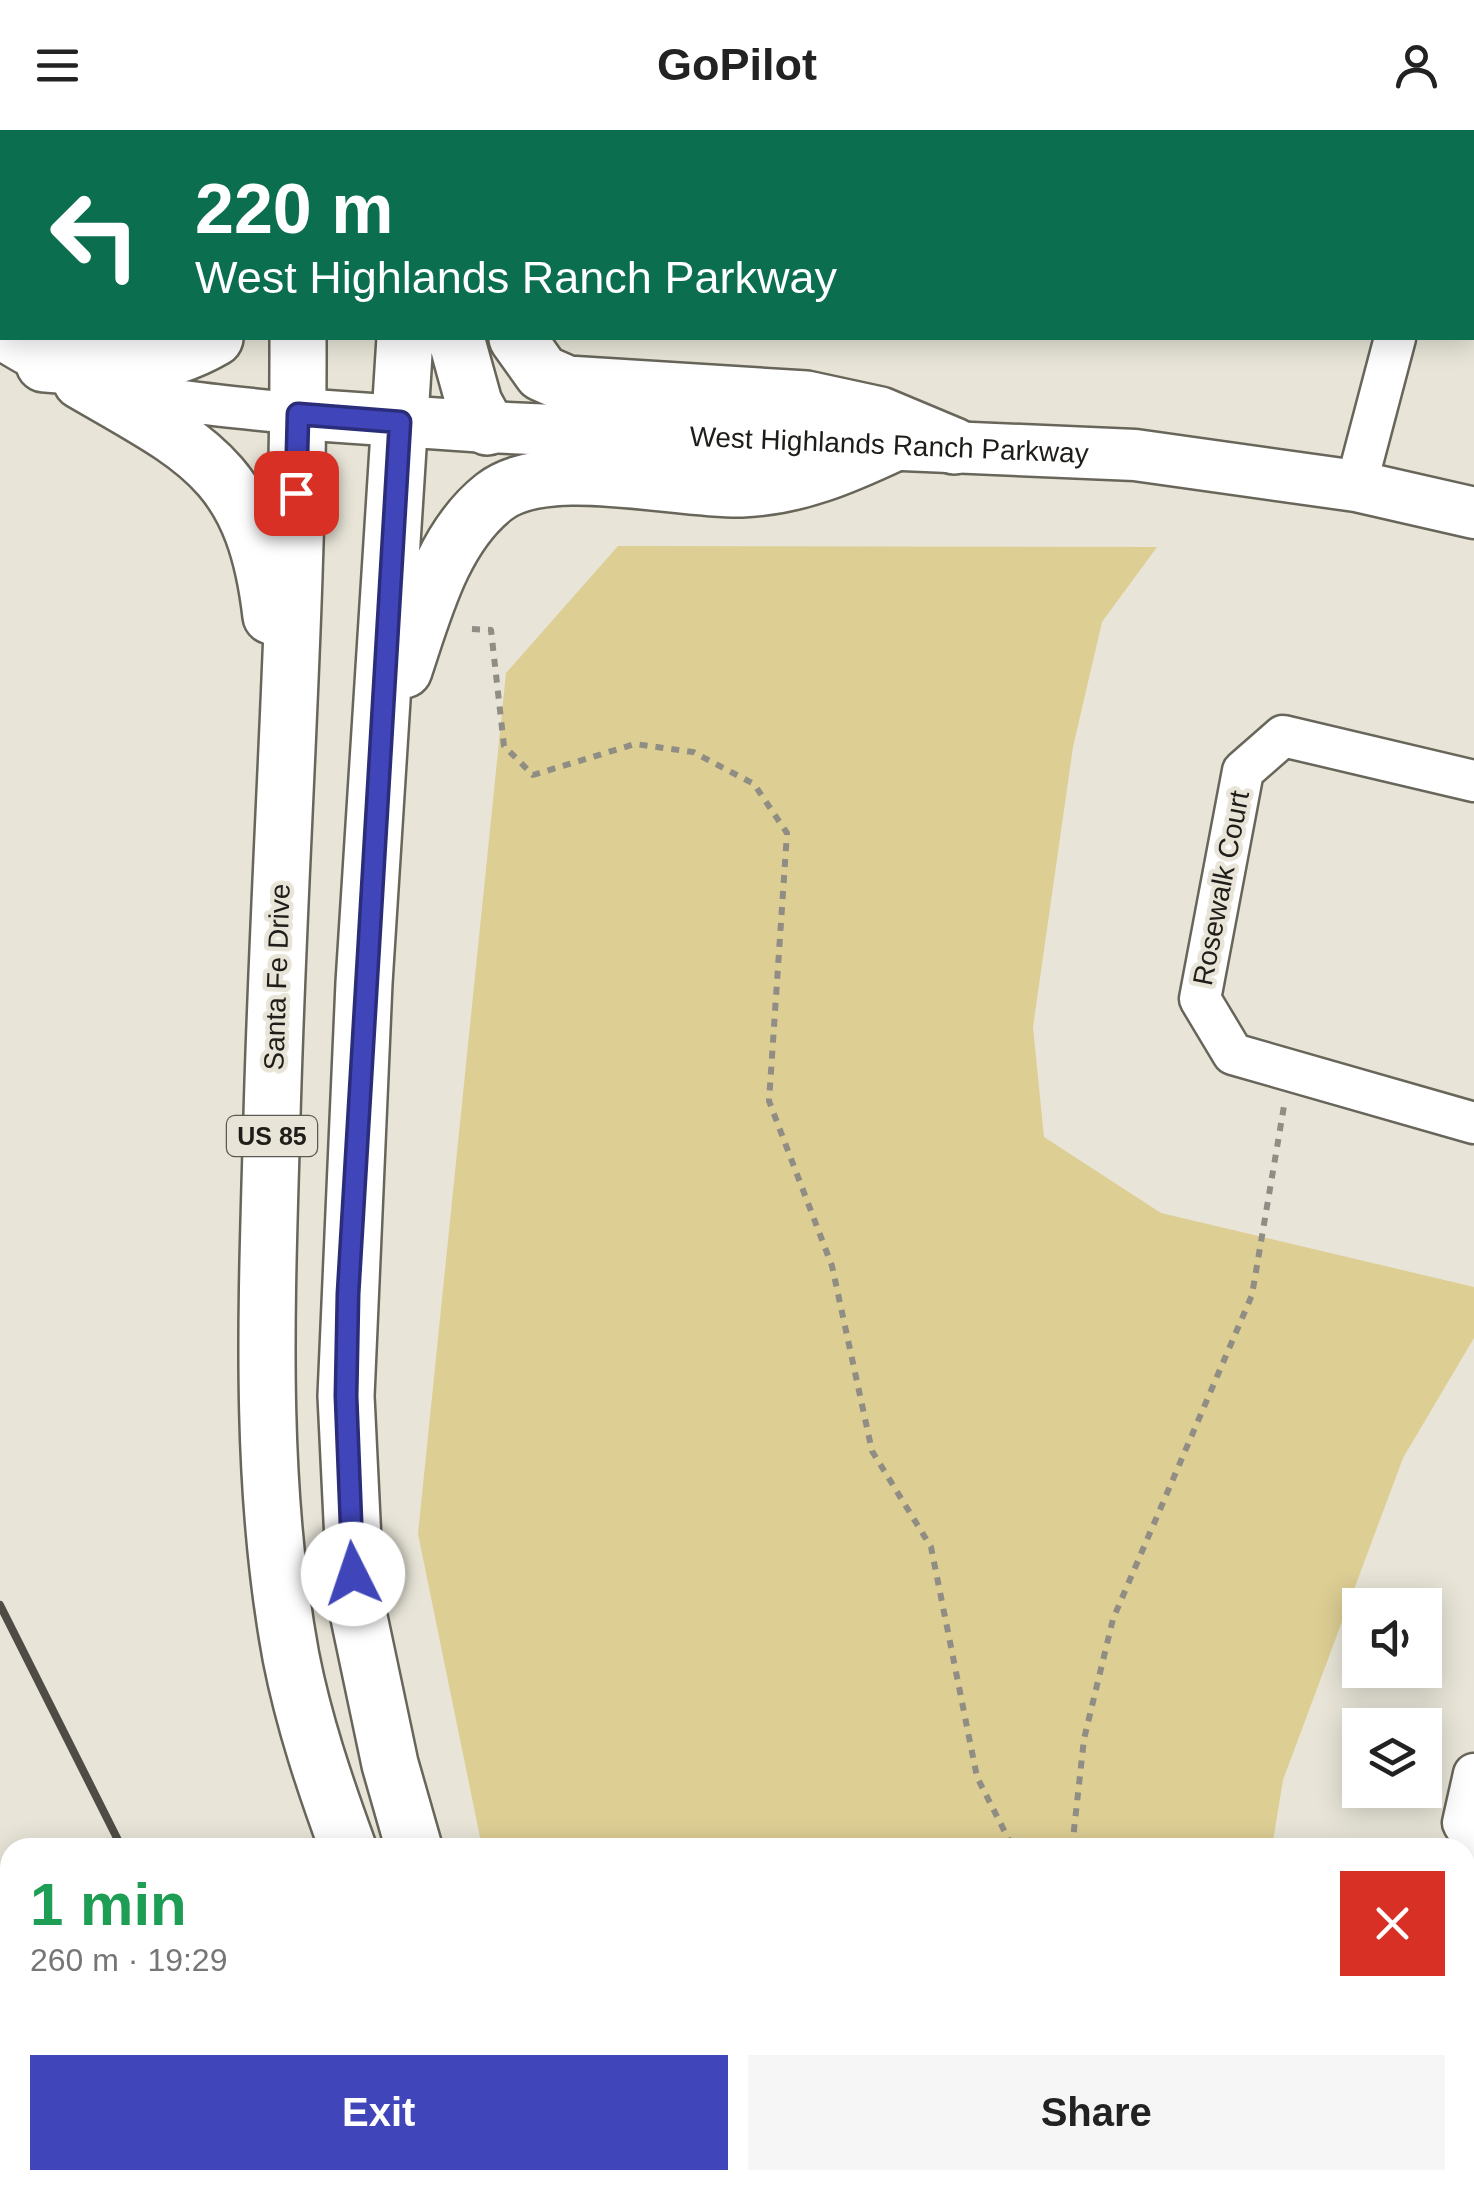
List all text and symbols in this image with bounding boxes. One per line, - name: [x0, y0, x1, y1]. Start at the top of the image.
- icon: menu: [30, 38, 85, 93]
- icon: person: [1389, 38, 1444, 93]
- text: GoPilot: [657, 39, 817, 90]
- icon: left: [30, 170, 160, 300]
- text: 220 m: [195, 170, 393, 248]
- text: West Highlands Ranch Parkway: [195, 252, 837, 303]
- street label: West Highlands Ranch Parkway: [689, 420, 1089, 468]
- pin: [254, 451, 339, 536]
- icon: arrive: [269, 466, 324, 521]
- street label: Rosewalk Court: [1187, 788, 1255, 988]
- street label: Santa Fe Drive: [258, 883, 296, 1071]
- road number: US 85: [227, 1116, 317, 1156]
- position arrow: [301, 1522, 405, 1626]
- map controls: [1342, 1588, 1442, 1808]
- button: sound: [1342, 1588, 1442, 1688]
- button: layers: [1342, 1708, 1442, 1808]
- text: 1 min: [30, 1871, 187, 1938]
- button: close: [1340, 1871, 1445, 1976]
- text: 260 m · 19:29: [30, 1942, 227, 1978]
- button: Exit: [30, 2055, 728, 2170]
- button: Share: [748, 2055, 1445, 2170]

